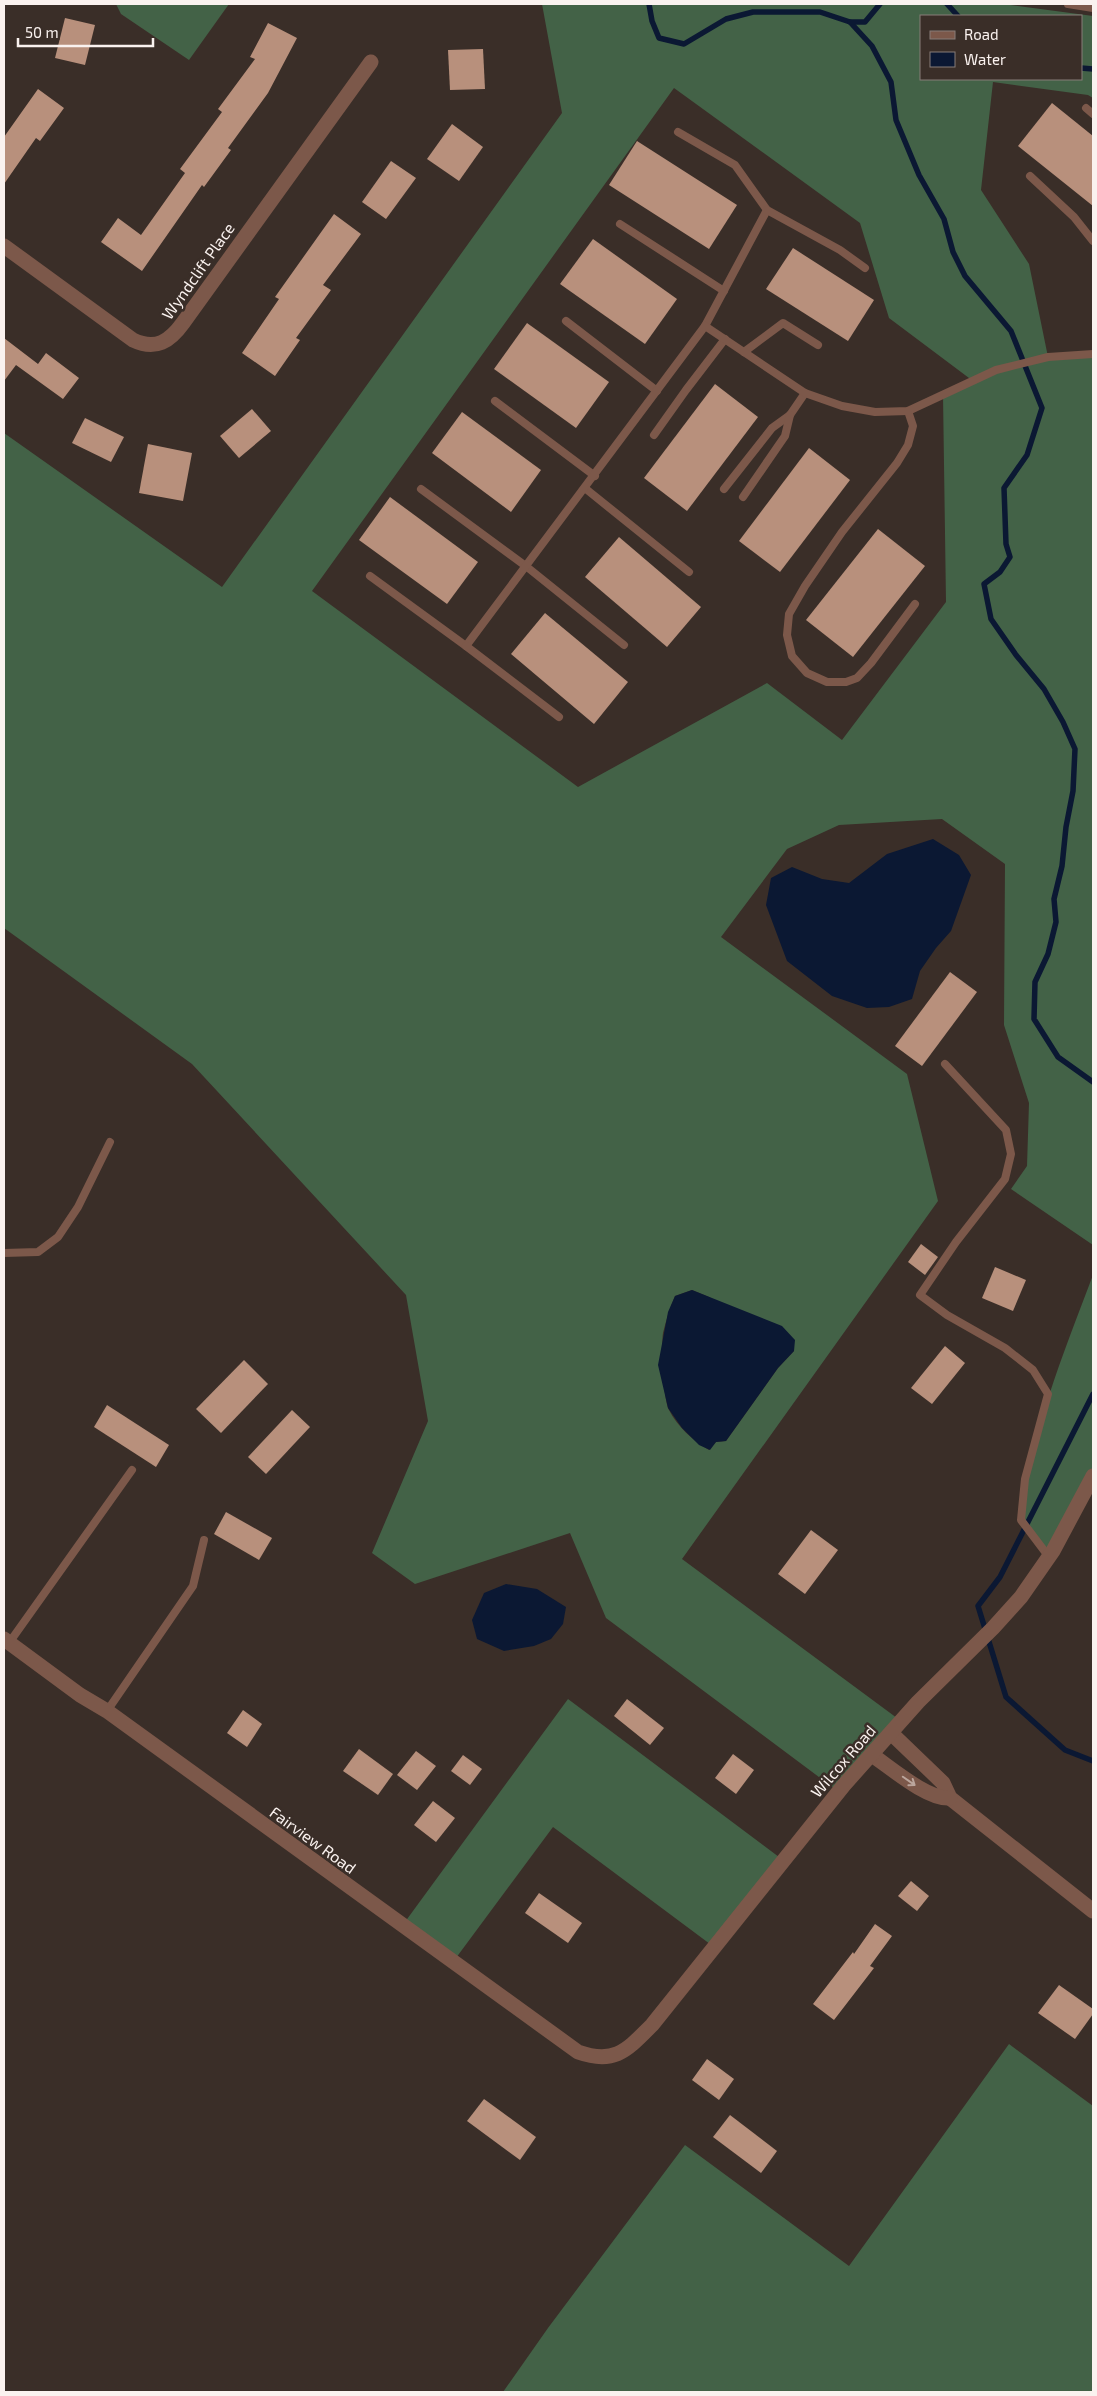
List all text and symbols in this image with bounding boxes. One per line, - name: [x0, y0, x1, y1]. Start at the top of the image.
- scale bar: [18, 15, 152, 47]
- legend: [920, 15, 1082, 80]
- text: 50 m: [25, 23, 59, 41]
- text: Road: [964, 25, 999, 43]
- text: Water: [964, 50, 1006, 68]
- street label: Wyndclift Place: [157, 219, 238, 323]
- street label: Wilcox Road: [806, 1721, 879, 1801]
- one-way arrow: [902, 1776, 916, 1786]
- street label: Fairview Road: [267, 1802, 360, 1877]

